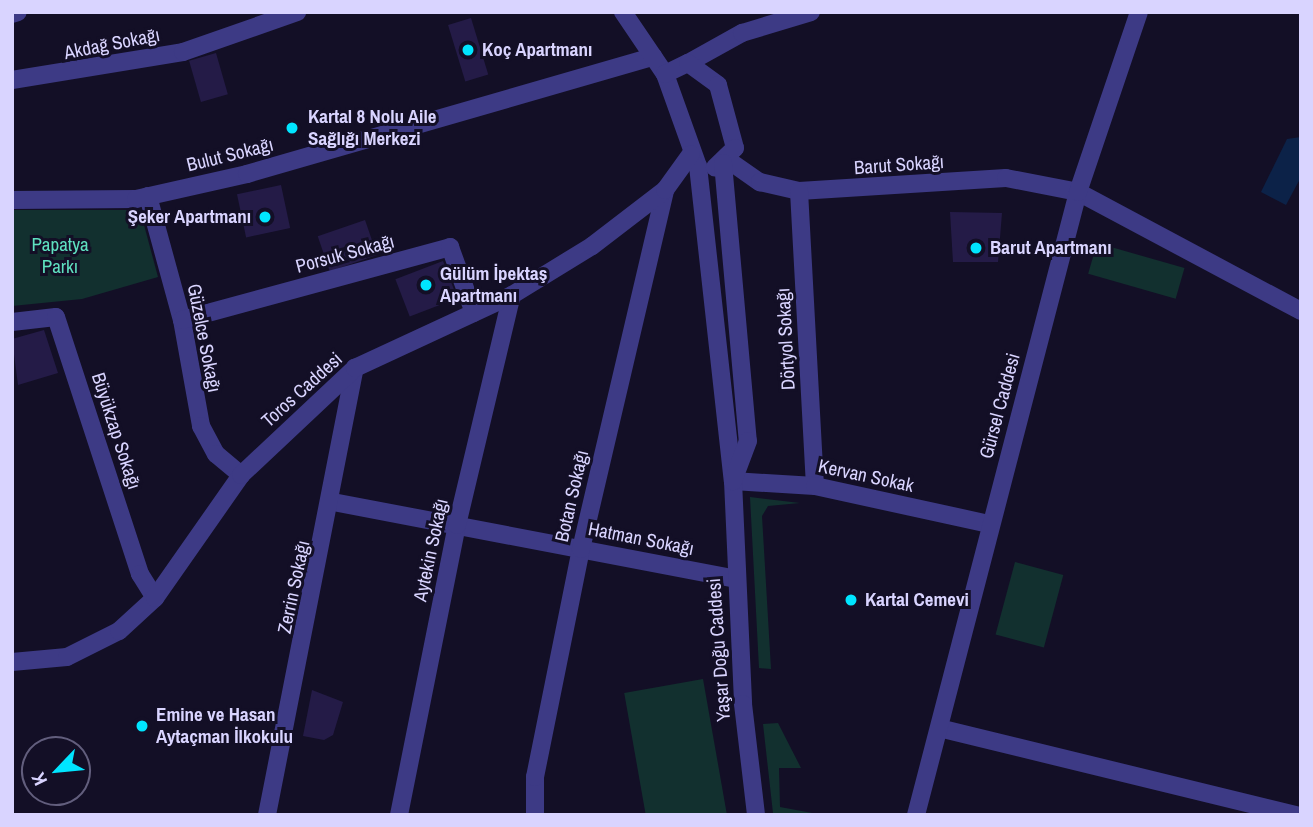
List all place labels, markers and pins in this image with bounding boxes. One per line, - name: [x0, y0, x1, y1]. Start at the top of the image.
- place label: Koç Apartmanı: [482, 39, 593, 61]
- marker: Koç Apartmanı: [460, 42, 476, 58]
- place label: Kartal 8 Nolu Aile Sağlığı Merkezi: [308, 106, 437, 150]
- marker: Kartal 8 Nolu Aile Sağlığı Merkezi: [282, 118, 302, 138]
- place label: Şeker Apartmanı: [127, 206, 251, 228]
- marker: Şeker Apartmanı: [257, 209, 273, 225]
- place label: Barut Apartmanı: [990, 237, 1112, 259]
- marker: Barut Apartmanı: [968, 240, 984, 256]
- place label: Gülüm İpektaş Apartmanı: [440, 263, 547, 307]
- marker: Gülüm İpektaş Apartmanı: [418, 277, 434, 293]
- place label: Kartal Cemevi: [865, 589, 969, 611]
- marker: Kartal Cemevi: [843, 592, 859, 608]
- place label: Emine ve Hasan Aytaçman İlkokulu: [156, 704, 293, 748]
- marker: Emine ve Hasan Aytaçman İlkokulu: [134, 718, 150, 734]

